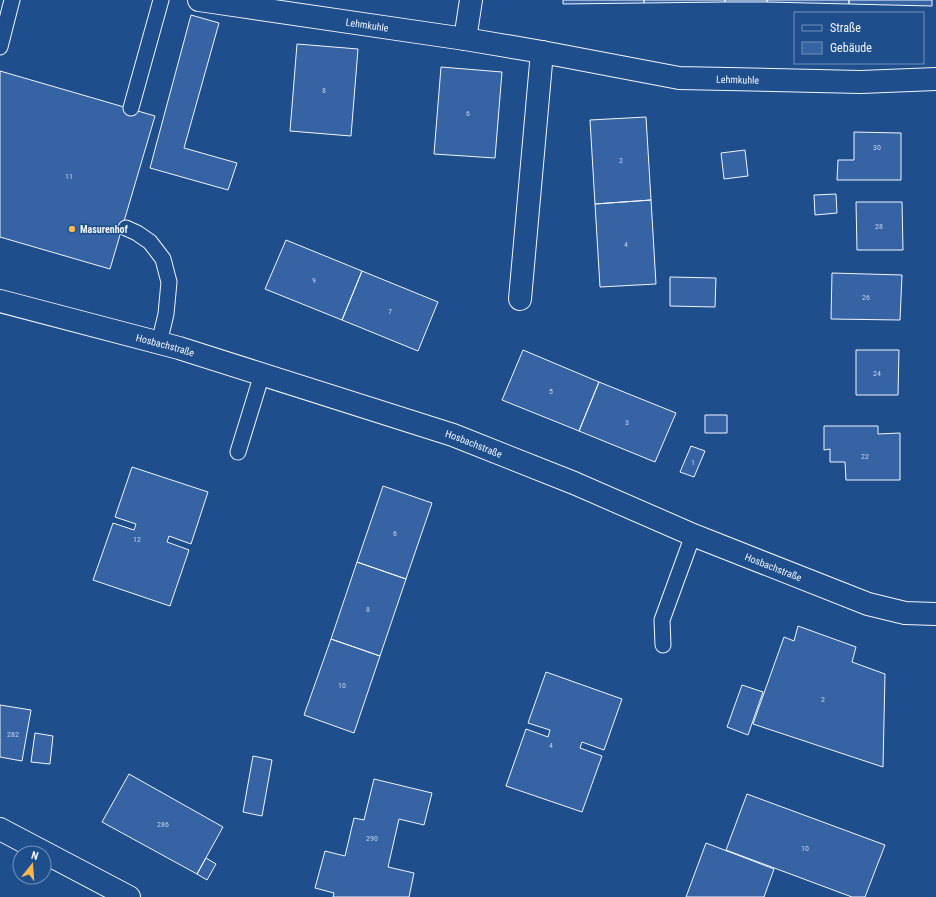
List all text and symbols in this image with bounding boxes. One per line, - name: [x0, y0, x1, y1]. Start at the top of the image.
- legend: [794, 12, 924, 64]
- street label: Lehmkuhle: [345, 16, 390, 33]
- text: Straße: [830, 21, 861, 35]
- text: Gebäude: [830, 41, 872, 55]
- street label: Lehmkuhle: [716, 73, 760, 85]
- house number: 8: [322, 86, 326, 95]
- house number: 6: [466, 109, 470, 118]
- house number: 30: [873, 143, 881, 152]
- house number: 2: [619, 156, 623, 165]
- house number: 11: [65, 172, 73, 181]
- house number: 28: [875, 222, 883, 231]
- marker: Masurenhof: [67, 224, 77, 234]
- place label: Masurenhof: [80, 224, 129, 235]
- house number: 4: [624, 240, 628, 249]
- house number: 9: [312, 276, 316, 285]
- house number: 26: [862, 293, 870, 302]
- house number: 7: [388, 307, 392, 316]
- street label: Hosbachstraße: [135, 331, 196, 358]
- house number: 24: [873, 369, 881, 378]
- house number: 5: [549, 387, 553, 396]
- house number: 3: [625, 418, 629, 427]
- street label: Hosbachstraße: [444, 427, 504, 460]
- house number: 22: [861, 452, 869, 461]
- house number: 1: [691, 458, 695, 467]
- house number: 6: [393, 529, 397, 538]
- house number: 12: [133, 535, 141, 544]
- street label: Hosbachstraße: [743, 551, 804, 583]
- house number: 8: [366, 605, 370, 614]
- house number: 10: [338, 681, 346, 690]
- house number: 2: [821, 695, 825, 704]
- house number: 282: [7, 730, 19, 739]
- house number: 4: [549, 741, 553, 750]
- house number: 286: [157, 820, 169, 829]
- house number: 290: [366, 834, 378, 843]
- house number: 10: [801, 844, 809, 853]
- north arrow: [12, 845, 52, 885]
- text: N: [30, 849, 40, 863]

